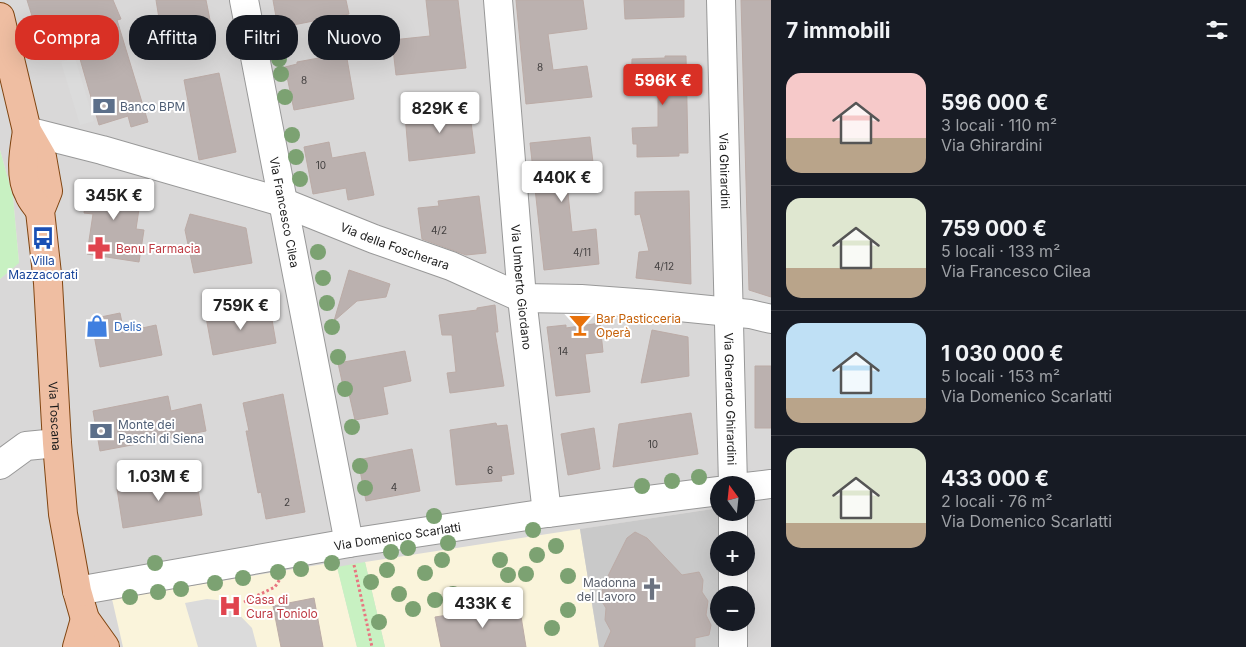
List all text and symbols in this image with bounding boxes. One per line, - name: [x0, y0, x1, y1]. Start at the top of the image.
- chip: Compra: [15, 15, 119, 60]
- chip: Affitta: [129, 15, 216, 60]
- chip: Filtri: [226, 15, 298, 60]
- chip: Nuovo: [308, 15, 400, 60]
- icon: filters: [1203, 16, 1231, 44]
- text: 7 immobili: [786, 18, 890, 43]
- house number: 8: [537, 61, 543, 73]
- pin: 596K €: [622, 64, 704, 106]
- text: 596K €: [634, 70, 692, 90]
- house number: 8: [301, 74, 307, 86]
- text: 596 000 €: [941, 90, 1049, 115]
- pin: 829K €: [399, 92, 481, 134]
- bank icon: Banco BPM: [91, 93, 117, 119]
- icon: home: [826, 93, 886, 153]
- text: 829K €: [411, 98, 469, 118]
- place label: Banco BPM: [120, 99, 185, 114]
- text: 3 locali · 110 m²: [941, 115, 1057, 135]
- street label: Via Ghirardini: [717, 133, 734, 209]
- text: Via Ghirardini: [941, 135, 1042, 155]
- street label: Via Francesco Cilea: [267, 155, 303, 269]
- house number: 10: [316, 159, 326, 171]
- pin: 440K €: [521, 160, 603, 203]
- text: 440K €: [533, 167, 591, 187]
- pin: 345K €: [73, 178, 155, 221]
- text: 345K €: [85, 185, 143, 205]
- text: 759 000 €: [941, 216, 1047, 241]
- icon: home: [826, 218, 886, 278]
- street label: Via della Foscherara: [338, 219, 452, 272]
- house number: 4/2: [431, 224, 447, 236]
- street label: Via Umberto Giordano: [509, 224, 535, 351]
- bus stop icon: Villa Mazzacorati: [30, 225, 56, 251]
- pharmacy icon: Benu Farmacia: [86, 235, 112, 261]
- place label: Benu Farmacia: [116, 241, 200, 256]
- text: 5 locali · 133 m²: [941, 241, 1060, 261]
- house number: 4/11: [573, 246, 591, 258]
- place label: Villa Mazzacorati: [8, 253, 78, 282]
- house number: 4/12: [654, 260, 674, 272]
- text: Via Francesco Cilea: [941, 261, 1091, 281]
- pin: 759K €: [200, 288, 282, 331]
- text: 759K €: [213, 295, 269, 315]
- place label: Bar Pasticceria Operà: [596, 311, 681, 340]
- bar icon: Bar Pasticceria Operà: [567, 312, 593, 338]
- shop icon: Delis: [84, 313, 110, 339]
- place label: Delis: [114, 319, 142, 334]
- street label: Via Gherardo Ghirardini: [722, 332, 740, 466]
- text: 1 030 000 €: [941, 341, 1064, 366]
- icon: home: [826, 343, 886, 403]
- house number: 14: [558, 345, 568, 357]
- text: 5 locali · 153 m²: [941, 366, 1060, 386]
- street label: Via Toscana: [46, 381, 65, 451]
- text: Via Domenico Scarlatti: [941, 386, 1112, 406]
- place label: Monte dei Paschi di Siena: [118, 417, 204, 446]
- bank icon: Monte dei Paschi di Siena: [88, 418, 114, 444]
- house number: 10: [648, 438, 658, 450]
- pin: 1.03M €: [113, 460, 205, 502]
- house number: 6: [487, 464, 493, 476]
- text: 1.03M €: [128, 466, 190, 486]
- text: 433 000 €: [941, 466, 1049, 491]
- icon: home: [826, 468, 886, 528]
- north arrow: [710, 476, 755, 521]
- map controls: [710, 476, 755, 631]
- house number: 4: [391, 481, 397, 493]
- text: 2 locali · 76 m²: [941, 491, 1053, 511]
- house number: 2: [284, 496, 290, 508]
- text: Via Domenico Scarlatti: [941, 511, 1112, 531]
- street label: Via Domenico Scarlatti: [333, 519, 462, 553]
- button: +: [710, 531, 755, 576]
- place label: Madonna del Lavoro: [577, 575, 636, 604]
- church icon: Madonna del Lavoro: [639, 576, 665, 602]
- pin: 433K €: [442, 586, 524, 629]
- button: −: [710, 586, 755, 631]
- place label: Casa di Cura Toniolo: [246, 592, 318, 621]
- hospital icon: Casa di Cura Toniolo: [217, 593, 243, 619]
- text: 433K €: [454, 593, 512, 613]

